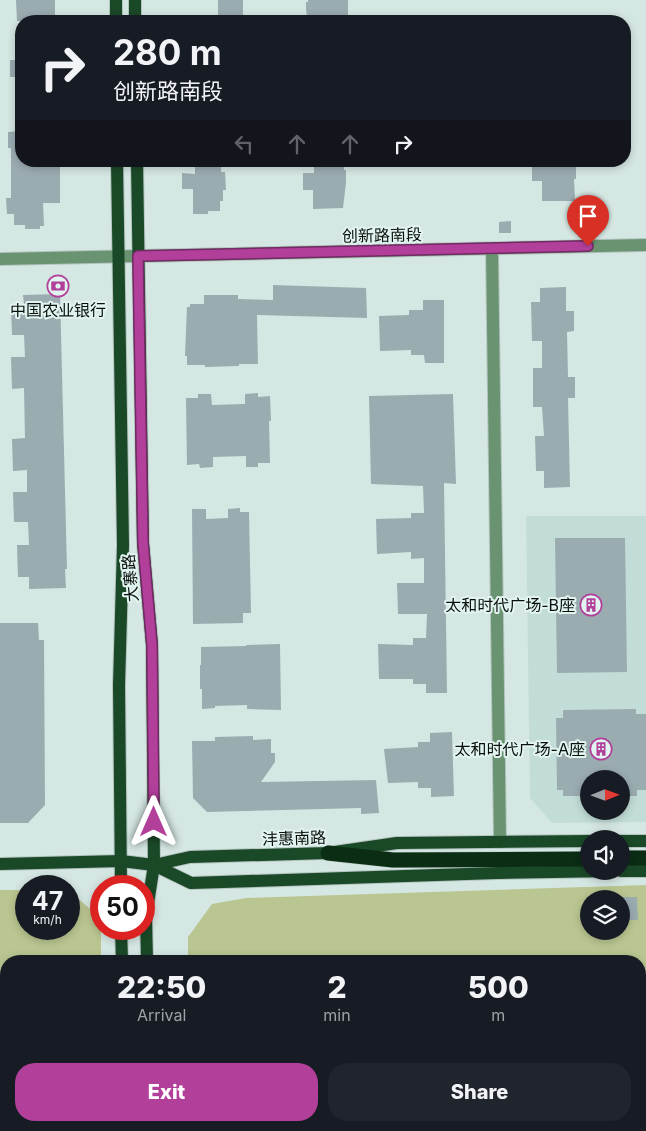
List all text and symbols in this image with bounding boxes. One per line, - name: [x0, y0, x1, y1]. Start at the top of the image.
- text: 280 m: [113, 31, 222, 73]
- icon: right: [30, 35, 95, 100]
- text: 创新路南段: [113, 78, 223, 104]
- icon: left: [230, 130, 258, 158]
- icon: ahead: [283, 130, 311, 158]
- icon: ahead: [336, 130, 364, 158]
- icon: right: [389, 130, 417, 158]
- pin: [567, 195, 609, 246]
- icon: arrive: [574, 202, 602, 230]
- street label: 创新路南段: [342, 224, 422, 246]
- bank icon: 中国农业银行: [46, 274, 70, 298]
- place label: 中国农业银行: [10, 300, 106, 320]
- street label: 大寨路: [118, 553, 142, 603]
- building icon: 太和时代广场-B座: [579, 593, 603, 617]
- place label: 太和时代广场-B座: [445, 595, 575, 615]
- building icon: 太和时代广场-A座: [589, 737, 613, 761]
- place label: 太和时代广场-A座: [455, 739, 585, 759]
- north arrow: [580, 770, 630, 820]
- map controls: [580, 770, 630, 940]
- position arrow: [127, 795, 179, 847]
- street label: 沣惠南路: [262, 827, 326, 849]
- button: sound: [580, 830, 630, 880]
- speed limit sign: 50: [90, 875, 155, 940]
- text: 47: [32, 886, 63, 916]
- button: layers: [580, 890, 630, 940]
- text: km/h: [33, 912, 62, 927]
- text: 22:50: [117, 969, 206, 1005]
- text: 2: [327, 969, 347, 1005]
- text: 500: [468, 969, 529, 1005]
- text: Arrival: [137, 1005, 186, 1025]
- text: min: [323, 1005, 351, 1025]
- text: m: [491, 1005, 505, 1025]
- button: Exit: [15, 1063, 318, 1121]
- button: Share: [328, 1063, 631, 1121]

